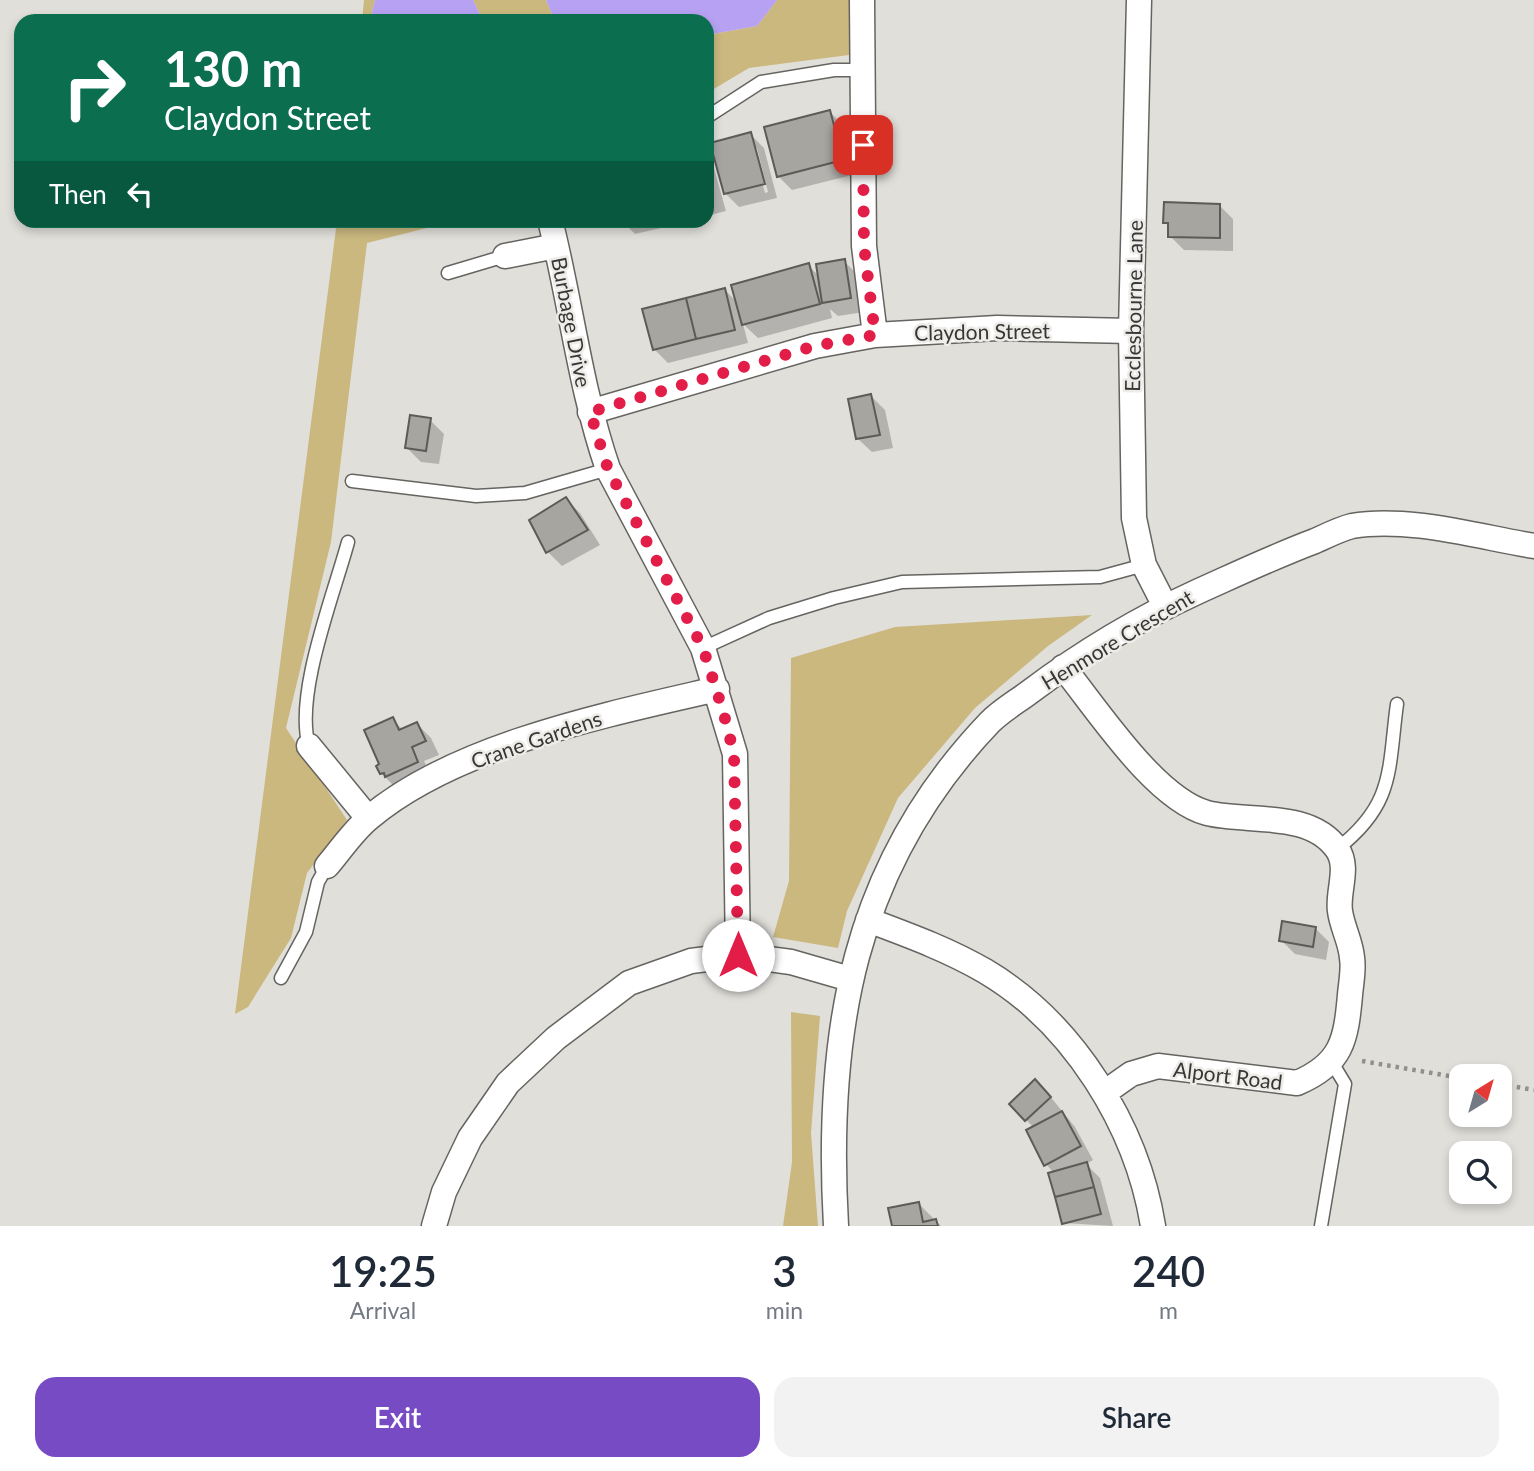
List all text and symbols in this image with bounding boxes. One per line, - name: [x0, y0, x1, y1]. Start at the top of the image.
- text: 130 m: [164, 39, 302, 97]
- icon: right: [49, 42, 140, 133]
- text: Claydon Street: [164, 98, 371, 137]
- pin: [833, 115, 893, 175]
- icon: arrive: [844, 126, 882, 164]
- icon: left: [121, 175, 159, 213]
- text: Then: [49, 178, 107, 210]
- street label: Ecclesbourne Lane: [1119, 220, 1147, 392]
- street label: Burbage Drive: [547, 255, 597, 389]
- street label: Claydon Street: [914, 317, 1051, 345]
- street label: Henmore Crescent: [1037, 584, 1198, 694]
- street label: Crane Gardens: [467, 705, 605, 773]
- position arrow: [701, 918, 775, 992]
- street label: Alport Road: [1172, 1056, 1284, 1094]
- north arrow: [1449, 1064, 1512, 1127]
- map controls: [1449, 1064, 1512, 1204]
- button: search: [1449, 1141, 1512, 1204]
- text: 19:25: [329, 1246, 437, 1296]
- text: 3: [772, 1246, 797, 1296]
- text: 240: [1132, 1246, 1205, 1296]
- text: Arrival: [350, 1296, 416, 1324]
- text: min: [766, 1296, 803, 1324]
- text: m: [1159, 1296, 1178, 1324]
- button: Exit: [35, 1377, 760, 1457]
- button: Share: [774, 1377, 1499, 1457]

